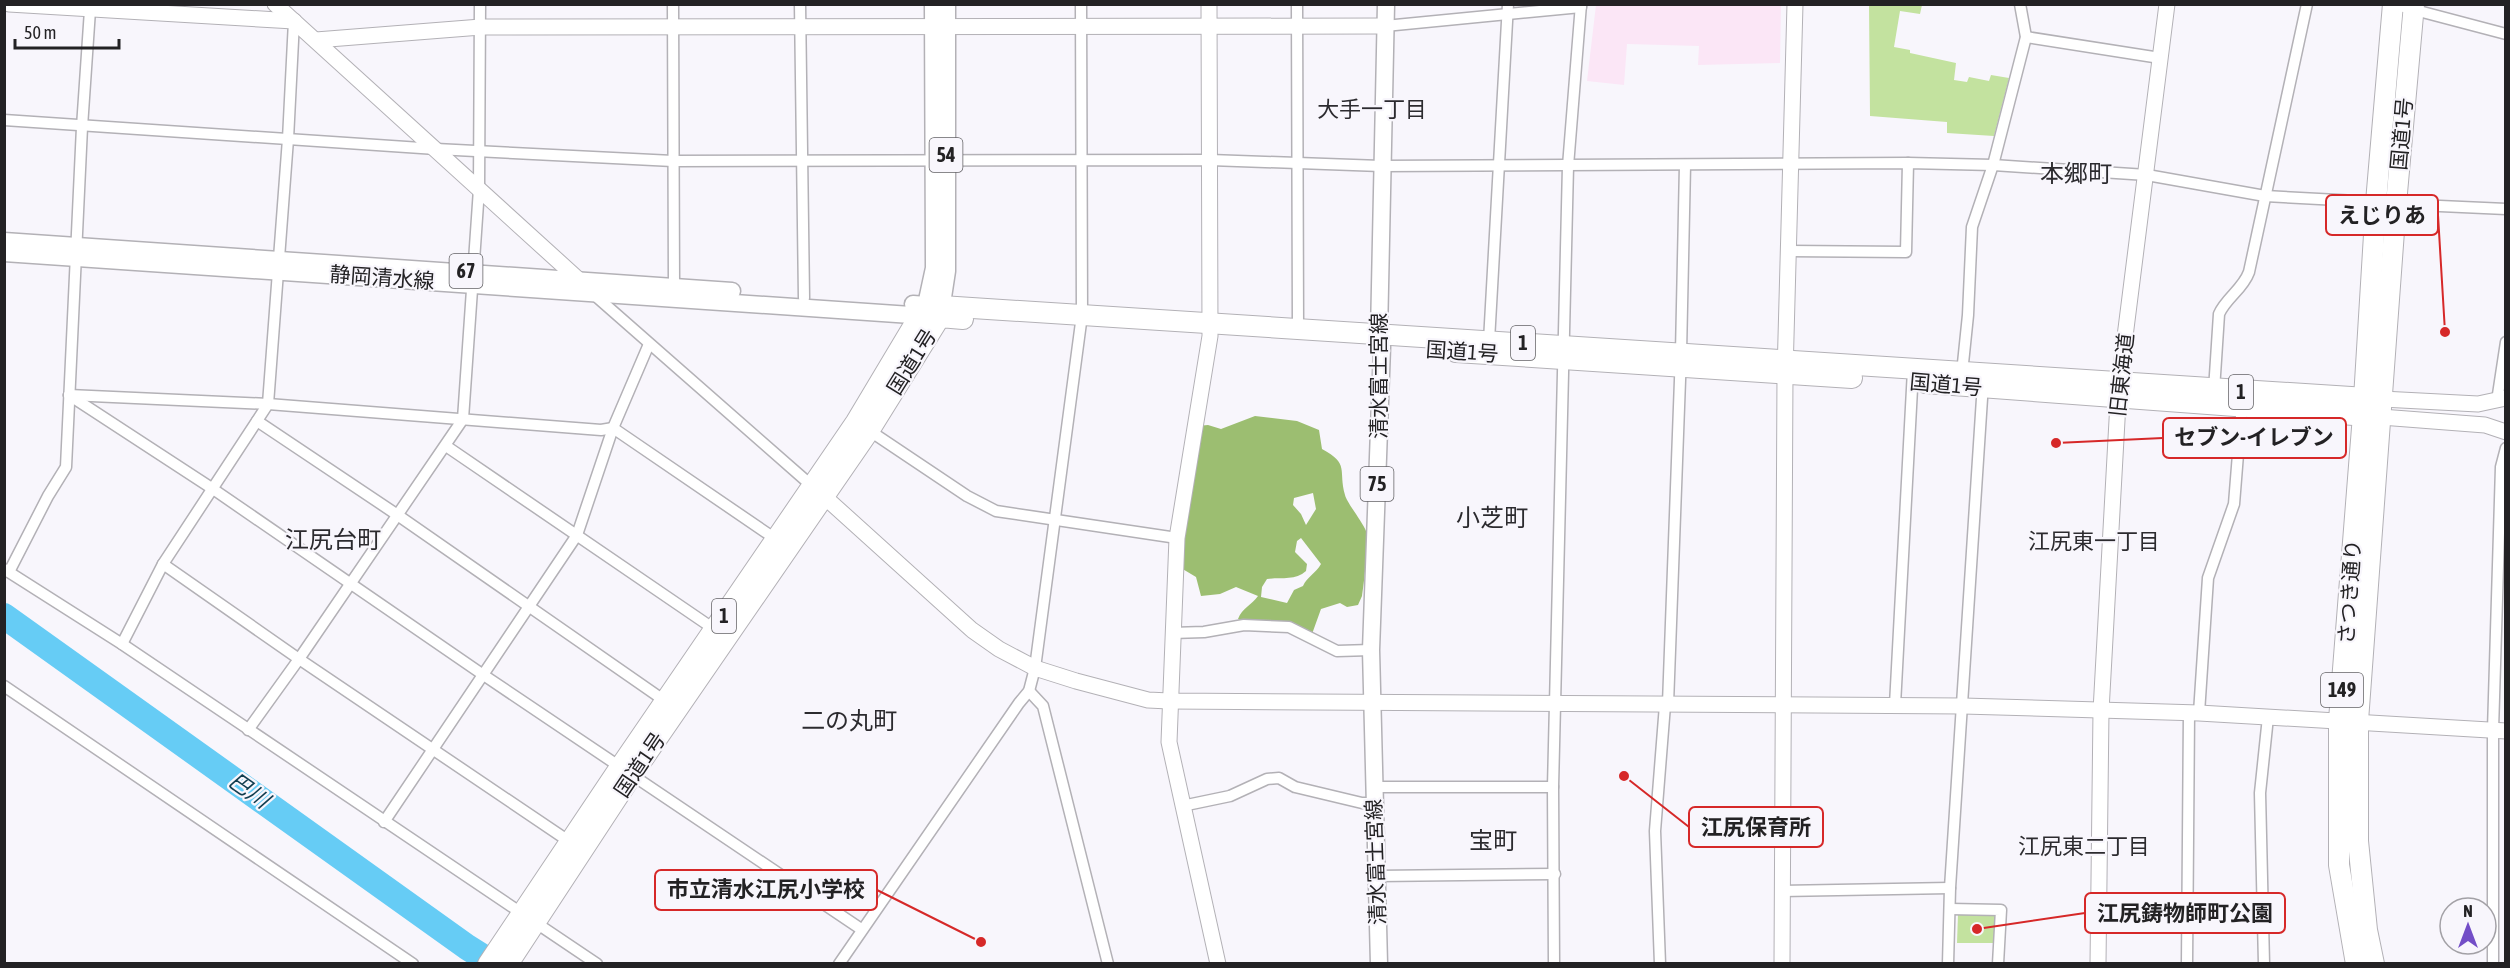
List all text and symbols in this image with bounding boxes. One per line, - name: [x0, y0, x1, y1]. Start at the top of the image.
- scale bar: [15, 12, 118, 50]
- text: 50 m: [24, 22, 56, 43]
- district label: 大手一丁目: [1317, 96, 1427, 122]
- street label: 国道1号: [2386, 97, 2416, 171]
- road number: 54: [930, 138, 962, 172]
- district label: 本郷町: [2040, 160, 2112, 187]
- callout: えじりあ: [2326, 195, 2438, 235]
- text: えじりあ: [2338, 202, 2426, 228]
- road number: 67: [450, 254, 482, 288]
- street label: 静岡清水線: [329, 261, 435, 293]
- street label: 清水富士宮線: [1366, 313, 1390, 439]
- street label: 国道1号: [882, 324, 941, 399]
- road number: 1: [1511, 326, 1535, 360]
- street label: 旧東海道: [2105, 332, 2137, 418]
- street label: 国道1号: [1425, 336, 1499, 366]
- street label: 国道1号: [1909, 369, 1983, 399]
- road number: 1: [2229, 375, 2253, 409]
- callout: セブン-イレブン: [2163, 418, 2346, 458]
- text: セブン-イレブン: [2174, 424, 2334, 450]
- road number: 75: [1360, 467, 1394, 501]
- district label: 小芝町: [1456, 504, 1528, 531]
- district label: 江尻台町: [285, 526, 381, 553]
- district label: 江尻東一丁目: [2028, 528, 2160, 554]
- street label: さつき通り: [2333, 539, 2365, 645]
- road number: 1: [712, 599, 736, 633]
- road number: 149: [2321, 673, 2363, 707]
- district label: 二の丸町: [801, 707, 897, 734]
- street label: 国道1号: [609, 728, 669, 801]
- water label: 巴川: [224, 767, 276, 814]
- street label: 清水富士宮線: [1361, 799, 1389, 925]
- callout: 江尻保育所: [1689, 807, 1823, 847]
- text: 江尻保育所: [1701, 814, 1811, 840]
- district label: 宝町: [1469, 827, 1517, 854]
- district label: 江尻東二丁目: [2018, 833, 2150, 859]
- callout: 市立清水江尻小学校: [655, 870, 877, 910]
- text: 市立清水江尻小学校: [667, 876, 865, 902]
- callout: 江尻鋳物師町公園: [2085, 893, 2285, 933]
- north arrow: [2438, 896, 2498, 956]
- text: 江尻鋳物師町公園: [2097, 900, 2273, 926]
- text: N: [2463, 902, 2473, 920]

